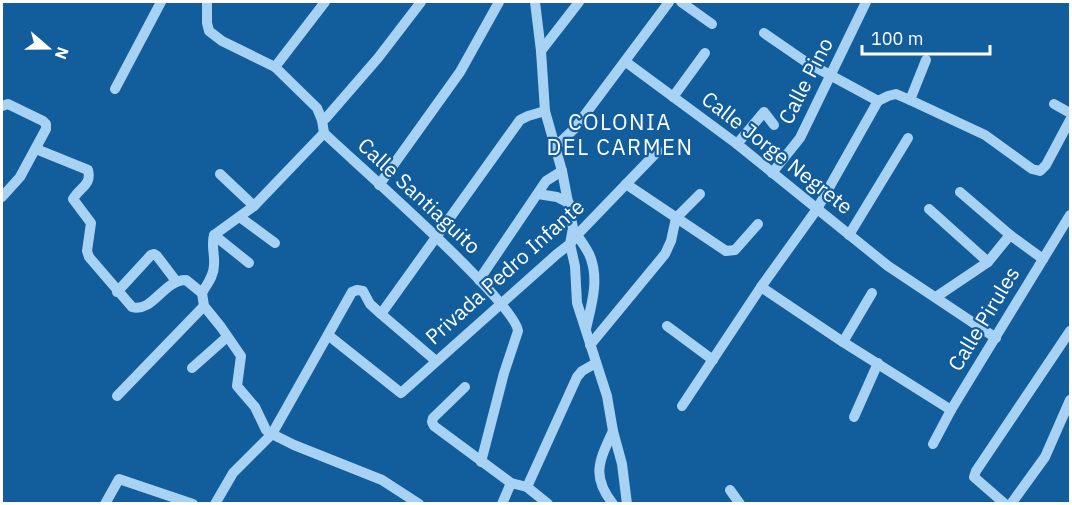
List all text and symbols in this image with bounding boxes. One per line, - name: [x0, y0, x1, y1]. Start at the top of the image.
- north arrow: [18, 18, 78, 78]
- scale bar: [862, 18, 990, 56]
- text: 100 m: [871, 27, 923, 50]
- street label: Calle Pino: [771, 32, 839, 129]
- text: N: [51, 44, 73, 62]
- street label: Calle Jorge Negrete: [696, 84, 859, 220]
- district label: COLONIA DEL CARMEN: [547, 107, 693, 161]
- street label: Calle Santiaguito: [352, 131, 487, 260]
- street label: Privada Pedro Infante: [419, 192, 590, 350]
- street label: Calle Pirules: [941, 261, 1025, 376]

